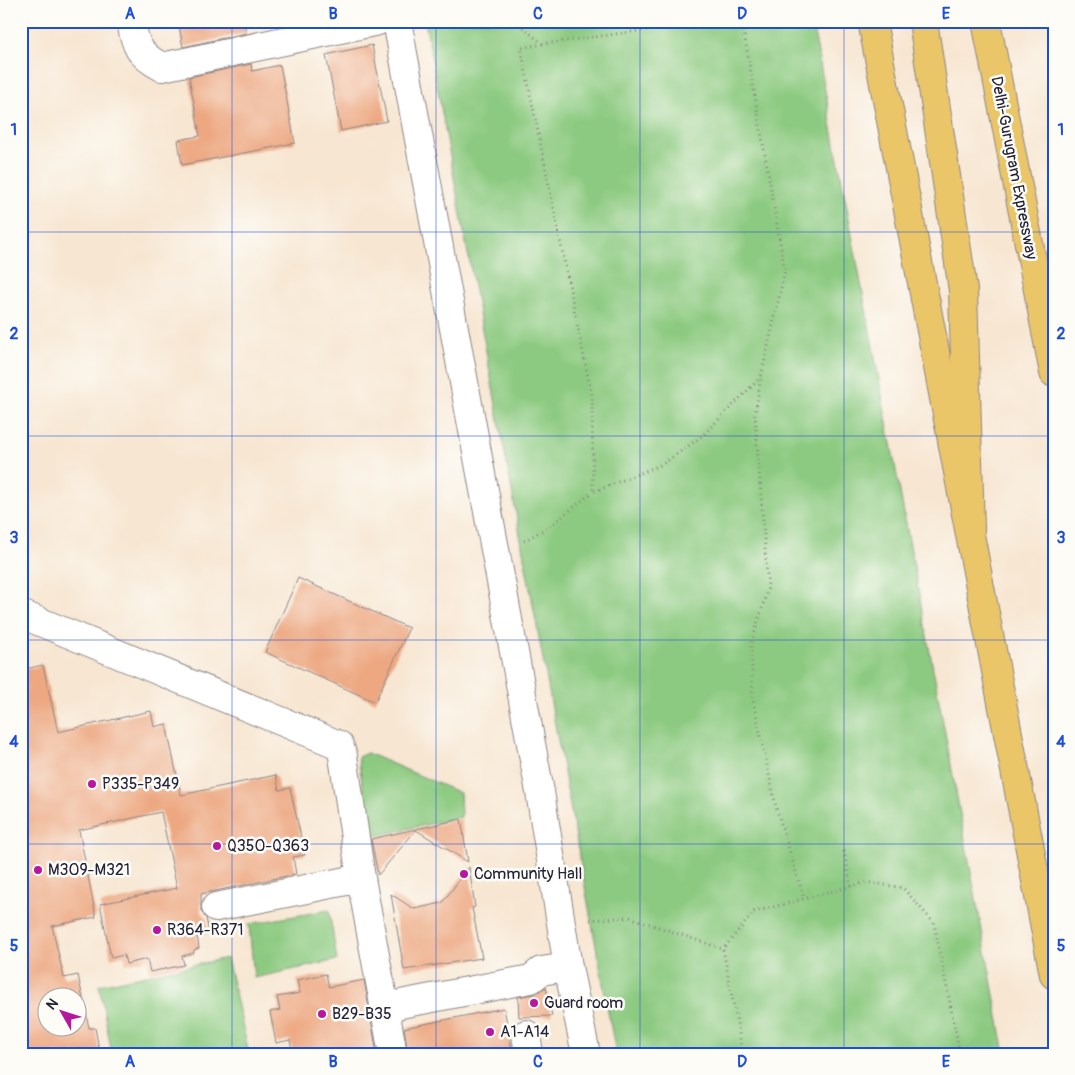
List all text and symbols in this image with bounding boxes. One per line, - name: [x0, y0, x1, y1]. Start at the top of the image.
- text: A: [125, 4, 136, 24]
- text: B: [328, 4, 338, 24]
- text: C: [533, 4, 543, 24]
- text: D: [737, 4, 747, 24]
- text: E: [942, 4, 951, 24]
- street label: Delhi-Gurugram Expressway: [986, 75, 1042, 261]
- text: 1: [11, 120, 17, 140]
- text: 1: [1058, 120, 1064, 140]
- text: 2: [10, 324, 19, 344]
- text: 2: [1057, 324, 1066, 344]
- text: 3: [10, 528, 19, 548]
- text: 3: [1057, 528, 1066, 548]
- text: 4: [9, 732, 19, 752]
- text: 4: [1056, 732, 1066, 752]
- place label: P335-P349: [102, 774, 179, 794]
- marker: P335-P349: [86, 778, 98, 790]
- place label: Q350-Q363: [227, 836, 309, 856]
- marker: Q350-Q363: [211, 840, 223, 852]
- place label: M309-M321: [48, 860, 130, 880]
- marker: M309-M321: [32, 864, 44, 876]
- place label: Community Hall: [474, 864, 582, 884]
- marker: Community Hall: [458, 868, 470, 880]
- place label: R364-R371: [167, 920, 244, 940]
- marker: R364-R371: [151, 924, 163, 936]
- text: 5: [10, 936, 19, 956]
- text: 5: [1057, 936, 1066, 956]
- north arrow: [38, 988, 88, 1038]
- place label: Guard room: [544, 993, 623, 1013]
- text: N: [43, 995, 62, 1013]
- marker: Guard room: [528, 997, 540, 1009]
- place label: B29-B35: [332, 1004, 392, 1024]
- marker: B29-B35: [316, 1008, 328, 1020]
- place label: A1-A14: [500, 1022, 549, 1042]
- marker: A1-A14: [484, 1026, 496, 1038]
- text: A: [125, 1052, 136, 1072]
- text: B: [328, 1052, 338, 1072]
- text: C: [533, 1052, 543, 1072]
- text: D: [737, 1052, 747, 1072]
- text: E: [942, 1052, 951, 1072]

